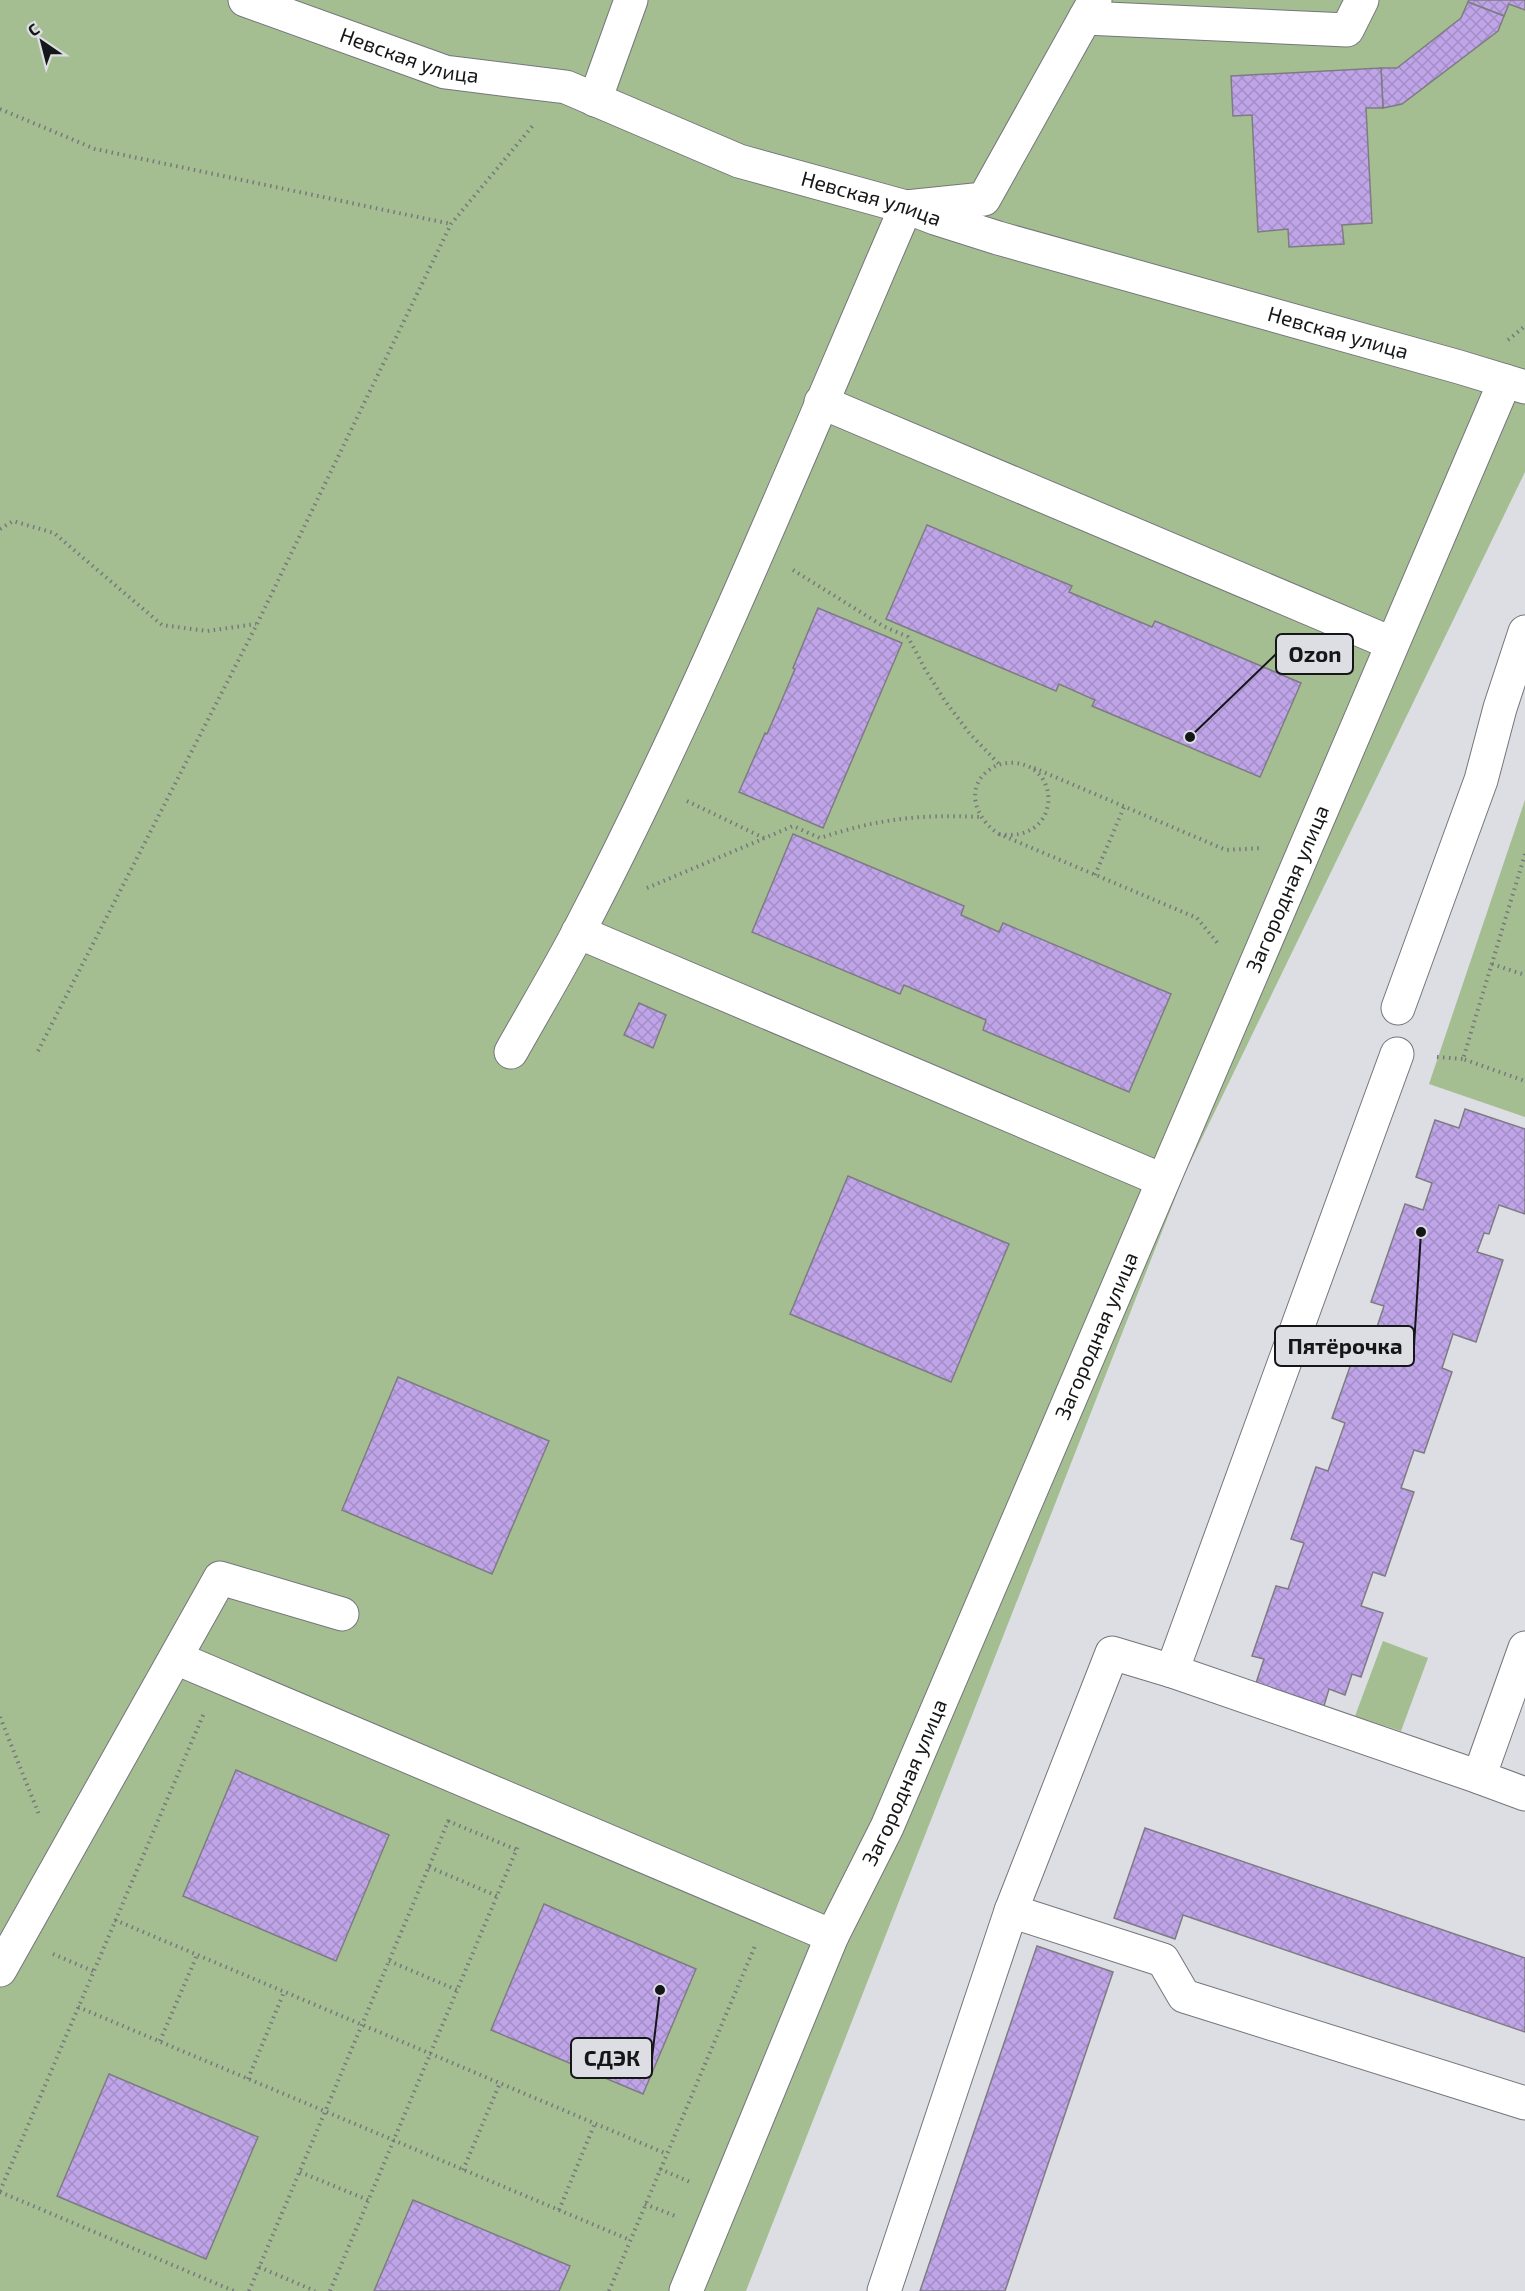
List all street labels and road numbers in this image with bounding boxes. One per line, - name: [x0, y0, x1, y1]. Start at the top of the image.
- street label: Невская улица: [337, 21, 480, 87]
- street label: Невская улица: [799, 165, 945, 230]
- street label: Невская улица: [1265, 300, 1412, 363]
- street label: Загородная улица: [1240, 801, 1333, 976]
- street label: Загородная улица: [1049, 1248, 1142, 1423]
- street label: Загородная улица: [856, 1695, 951, 1869]

